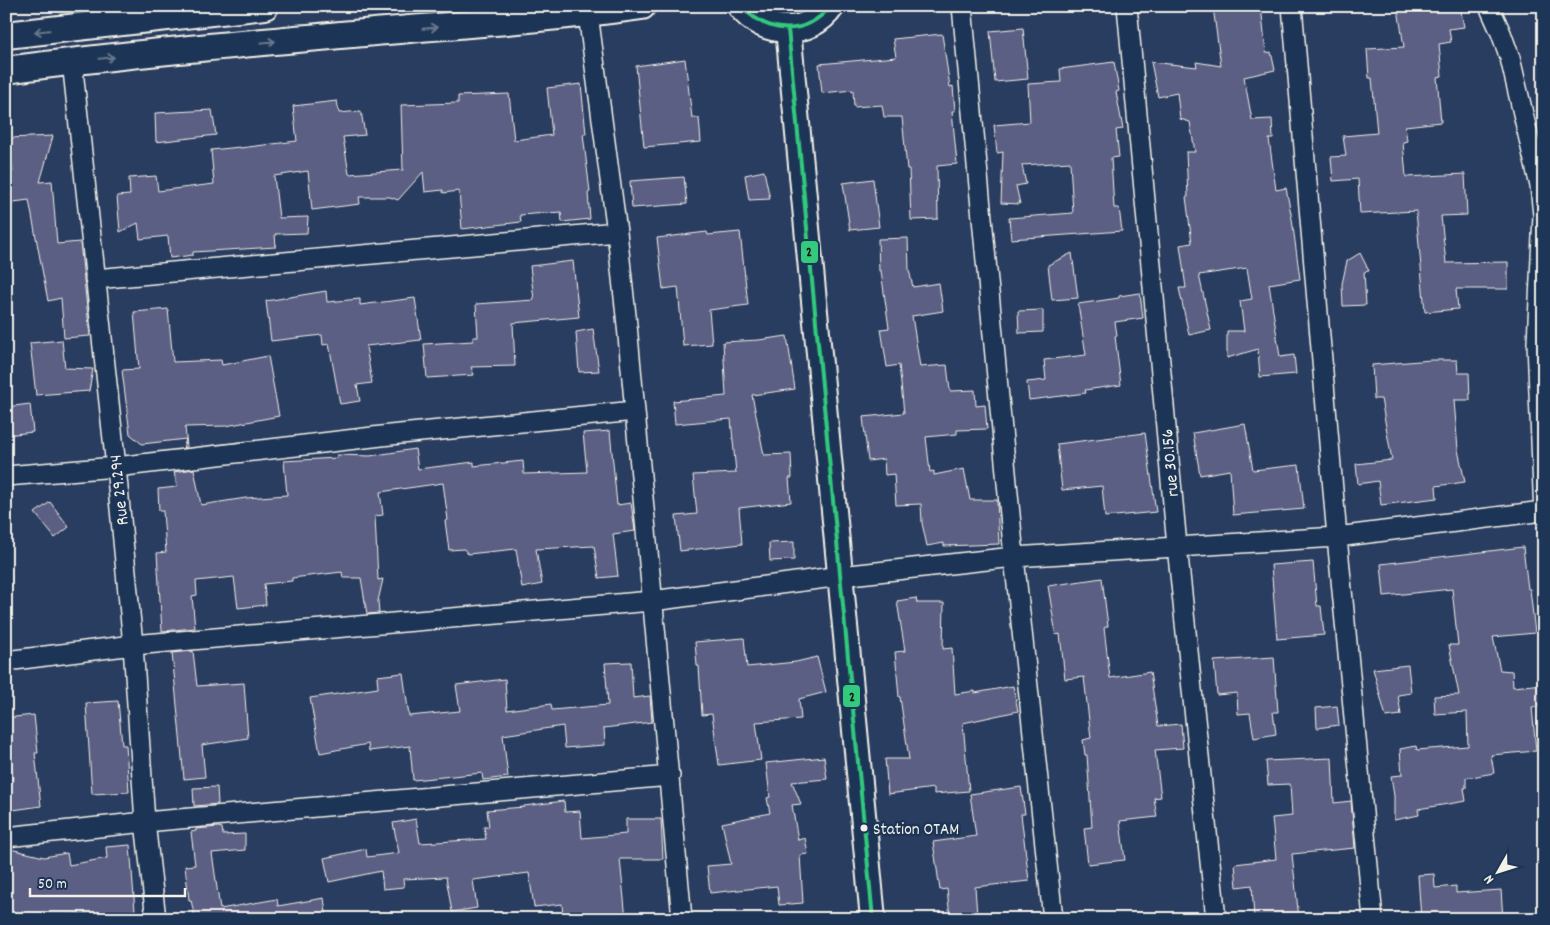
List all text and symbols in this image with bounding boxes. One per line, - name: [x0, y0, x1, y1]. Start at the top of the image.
- one-way arrow: [422, 23, 438, 32]
- one-way arrow: [34, 26, 50, 36]
- one-way arrow: [260, 37, 276, 47]
- one-way arrow: [98, 53, 114, 63]
- line badge: 2: [800, 240, 819, 264]
- text: 2: [806, 243, 812, 263]
- street label: rue 30.156: [1156, 428, 1187, 498]
- street label: Rue 29.294: [104, 453, 137, 526]
- line badge: 2: [842, 684, 861, 708]
- text: 2: [849, 688, 855, 708]
- place label: Station OTAM: [873, 819, 959, 843]
- marker: Station OTAM: [859, 823, 869, 833]
- north arrow: [1472, 848, 1522, 898]
- scale bar: [30, 865, 185, 897]
- text: N: [1479, 870, 1499, 888]
- text: 50 m: [38, 874, 67, 896]

